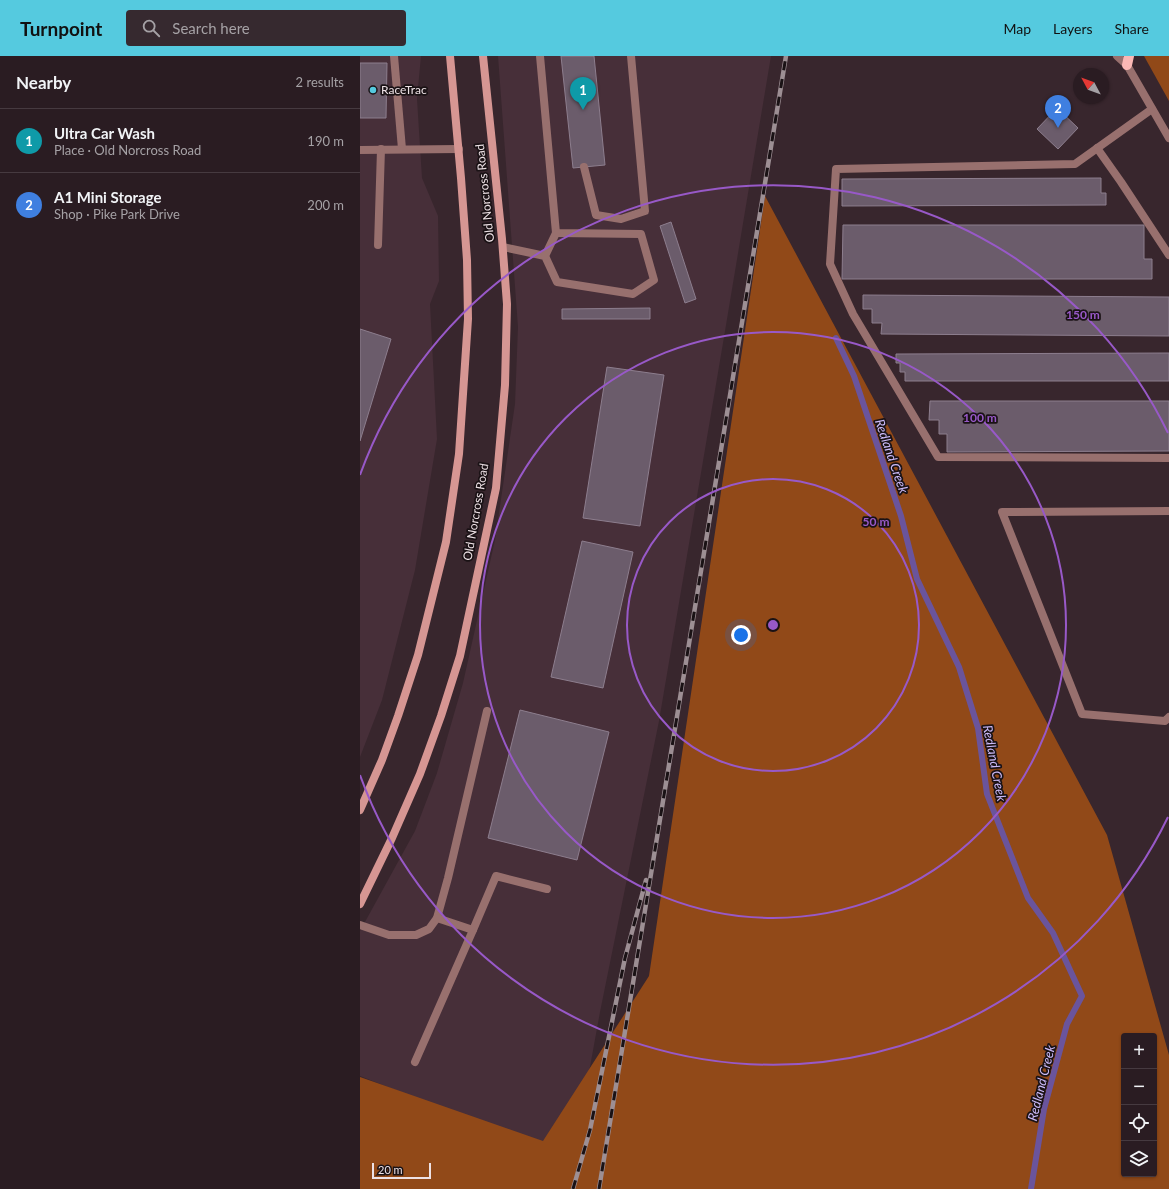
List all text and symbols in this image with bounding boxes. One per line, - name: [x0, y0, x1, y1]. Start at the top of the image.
- search box: [126, 10, 406, 46]
- text: Turnpoint: [20, 17, 102, 40]
- icon: search: [140, 17, 162, 39]
- text: Search here: [172, 19, 250, 37]
- text: Map: [1003, 20, 1031, 37]
- text: Layers: [1053, 20, 1093, 37]
- text: Share: [1115, 20, 1149, 37]
- north arrow: [1073, 68, 1109, 104]
- text: Nearby: [16, 72, 71, 93]
- text: 2 results: [296, 74, 344, 90]
- pin: 1: [570, 77, 596, 110]
- place label: RaceTrac: [381, 82, 427, 97]
- marker: RaceTrac: [368, 85, 378, 95]
- pin: 2: [1045, 95, 1071, 128]
- text: Ultra Car Wash: [54, 124, 155, 142]
- text: 1: [25, 133, 33, 149]
- text: 190 m: [307, 133, 344, 149]
- text: Place · Old Norcross Road: [54, 142, 201, 158]
- street label: Old Norcross Road: [472, 143, 497, 243]
- text: A1 Mini Storage: [54, 188, 162, 206]
- text: 2: [25, 197, 33, 213]
- text: 200 m: [307, 197, 344, 213]
- text: Shop · Pike Park Drive: [54, 206, 180, 222]
- text: 150 m: [1066, 307, 1100, 322]
- text: 100 m: [963, 410, 997, 425]
- water label: Redland Creek: [872, 417, 912, 496]
- street label: Old Norcross Road: [460, 462, 491, 562]
- text: 50 m: [863, 514, 889, 529]
- centre of rings: [766, 618, 780, 632]
- your location: [731, 625, 751, 645]
- water label: Redland Creek: [980, 723, 1010, 803]
- map controls: [1121, 1033, 1157, 1177]
- button: +: [1121, 1033, 1157, 1069]
- water label: Redland Creek: [1024, 1043, 1058, 1123]
- button: −: [1121, 1069, 1157, 1105]
- button: locate: [1121, 1105, 1157, 1141]
- button: layers: [1121, 1141, 1157, 1177]
- scale bar: [372, 1161, 431, 1180]
- text: 20 m: [378, 1163, 403, 1176]

